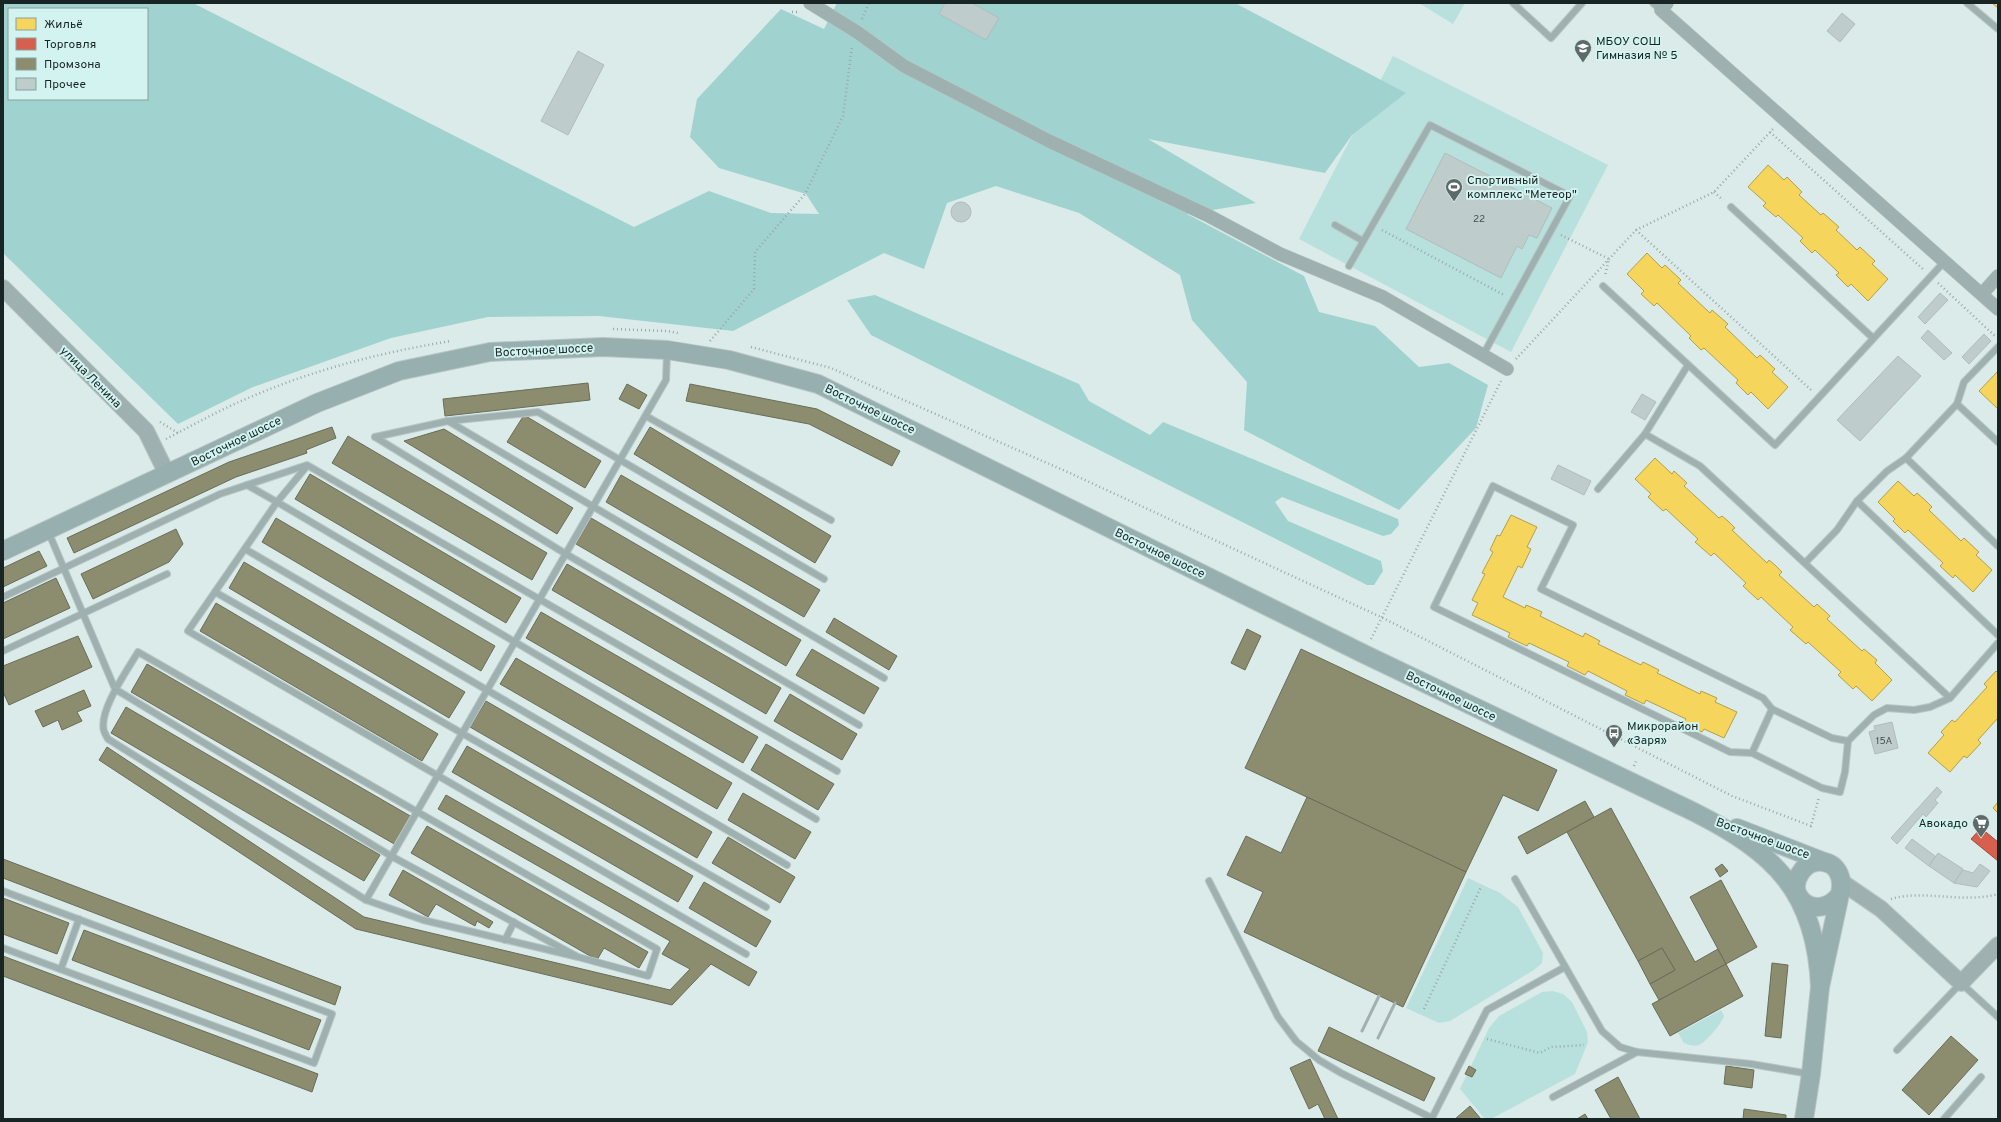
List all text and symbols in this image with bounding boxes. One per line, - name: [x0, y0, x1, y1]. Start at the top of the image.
- legend: [8, 8, 148, 100]
- text: Жильё: [44, 17, 83, 33]
- place label: МБОУ СОШ Гимназия № 5: [1596, 34, 1678, 64]
- text: Торговля: [44, 37, 96, 53]
- school or university icon: МБОУ СОШ Гимназия № 5: [1573, 38, 1593, 63]
- text: Промзона: [44, 57, 101, 73]
- text: Прочее: [44, 77, 86, 93]
- place label: Спортивный комплекс "Метеор": [1467, 173, 1577, 203]
- sports icon: Спортивный комплекс "Метеор": [1444, 177, 1464, 202]
- house number: 22: [1473, 213, 1485, 226]
- street label: Восточное шоссе: [494, 340, 594, 362]
- street label: улица Ленина: [56, 343, 125, 412]
- street label: Восточное шоссе: [822, 381, 917, 439]
- street label: Восточное шоссе: [189, 413, 284, 471]
- street label: Восточное шоссе: [1112, 525, 1207, 583]
- street label: Восточное шоссе: [1403, 668, 1498, 726]
- place label: Микрорайон «Заря»: [1627, 719, 1699, 749]
- bus stop icon: Микрорайон «Заря»: [1604, 723, 1624, 748]
- house number: 15А: [1876, 735, 1892, 748]
- supermarket icon: Авокадо: [1971, 813, 1991, 838]
- street label: Восточное шоссе: [1714, 815, 1812, 863]
- place label: Авокадо: [1918, 816, 1968, 832]

